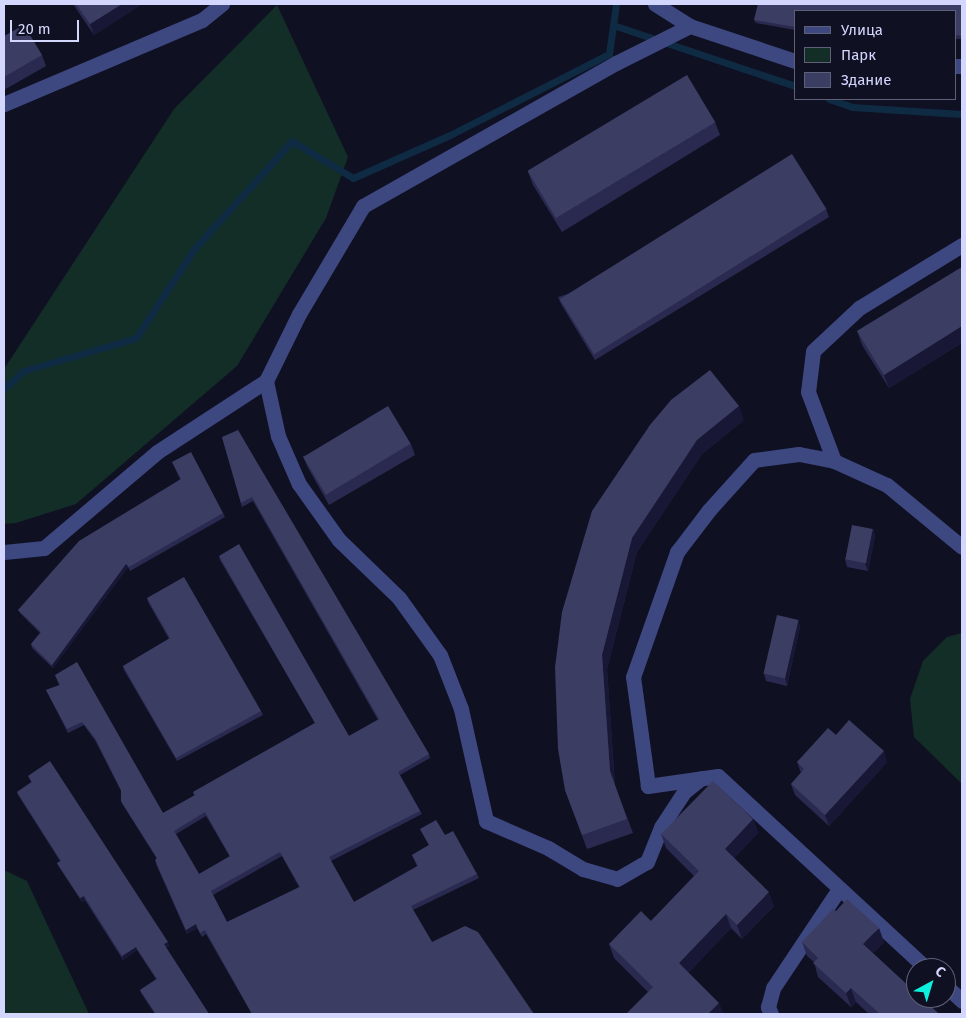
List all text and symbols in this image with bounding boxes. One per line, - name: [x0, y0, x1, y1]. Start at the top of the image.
- scale bar: [12, 10, 81, 42]
- legend: [794, 10, 956, 100]
- text: 20 m: [18, 20, 51, 38]
- text: Улица: [841, 21, 883, 39]
- text: Парк: [841, 46, 876, 64]
- text: Здание: [841, 71, 891, 89]
- north arrow: [906, 958, 956, 1008]
- text: С: [932, 963, 949, 981]

